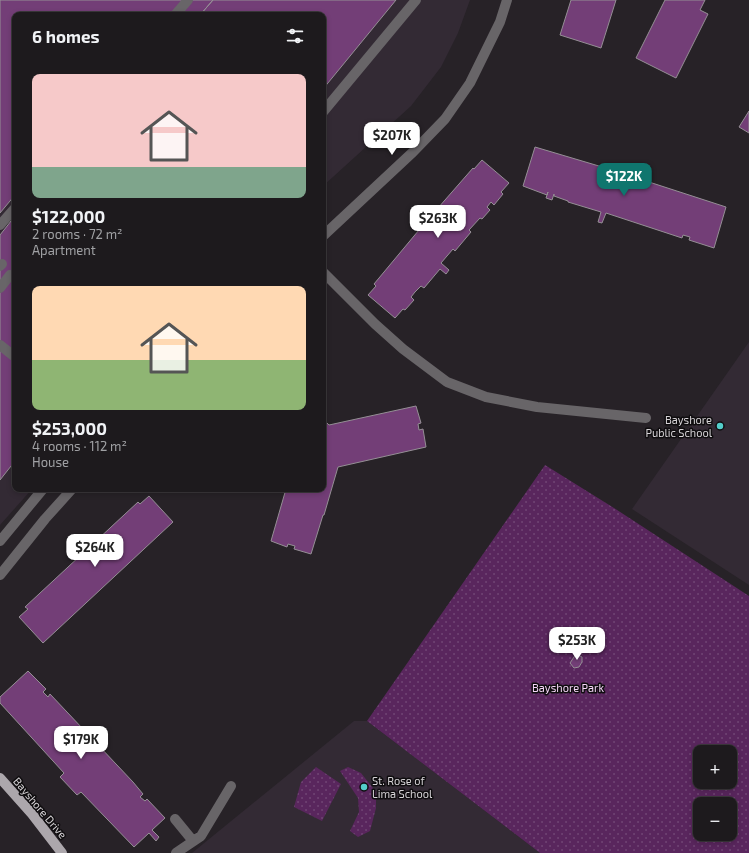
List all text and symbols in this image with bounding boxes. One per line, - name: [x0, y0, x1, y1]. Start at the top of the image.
- icon: filters: [284, 25, 306, 47]
- text: 6 homes: [32, 26, 100, 46]
- icon: home: [133, 100, 205, 172]
- pin: $207K: [364, 122, 420, 156]
- text: $207K: [373, 127, 411, 143]
- pin: $122K: [596, 163, 652, 197]
- text: $122K: [606, 168, 642, 184]
- pin: $263K: [410, 205, 466, 239]
- text: $122,000: [32, 206, 105, 226]
- text: $263K: [419, 210, 457, 226]
- text: 2 rooms · 72 m²: [32, 226, 123, 242]
- text: Apartment: [32, 242, 96, 258]
- icon: home: [133, 312, 205, 384]
- place label: Bayshore Public School: [645, 413, 713, 439]
- text: $253,000: [32, 418, 107, 438]
- marker: Bayshore Public School: [715, 421, 725, 431]
- text: 4 rooms · 112 m²: [32, 438, 127, 454]
- text: House: [32, 454, 69, 470]
- pin: $264K: [67, 534, 123, 568]
- text: $264K: [75, 539, 115, 555]
- pin: $253K: [549, 627, 605, 661]
- text: $253K: [558, 632, 596, 648]
- park label: Bayshore Park: [532, 681, 604, 694]
- pin: $179K: [53, 726, 109, 760]
- text: $179K: [63, 731, 99, 747]
- map controls: [693, 745, 737, 841]
- button: +: [693, 745, 737, 789]
- place label: St. Rose of Lima School: [372, 774, 433, 800]
- street label: Bayshore Drive: [11, 775, 70, 841]
- marker: St. Rose of Lima School: [359, 782, 369, 792]
- button: −: [693, 797, 737, 841]

